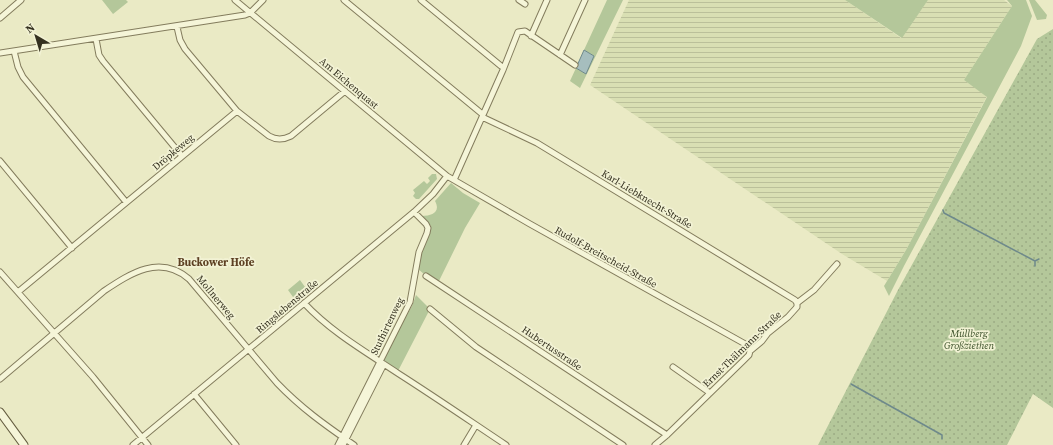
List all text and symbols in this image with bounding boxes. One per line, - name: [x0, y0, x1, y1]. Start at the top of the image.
- north arrow: [16, 16, 56, 56]
- text: N: [22, 20, 38, 37]
- street label: Am Eichenquast: [317, 55, 382, 112]
- street label: Dröpkeweg: [150, 131, 196, 173]
- street label: Karl-Liebknecht-Straße: [599, 167, 695, 231]
- street label: Rudolf-Breitscheid-Straße: [553, 223, 659, 291]
- district label: Buckower Höfe: [177, 255, 255, 270]
- street label: Mollnerweg: [194, 272, 238, 322]
- street label: Ringslebenstraße: [253, 276, 321, 336]
- street label: Stuthirtenweg: [367, 295, 407, 357]
- street label: Ernst-Thälmann-Straße: [700, 308, 784, 390]
- street label: Hubertusstraße: [519, 323, 585, 373]
- park label: Müllberg Großziethen: [944, 327, 994, 352]

